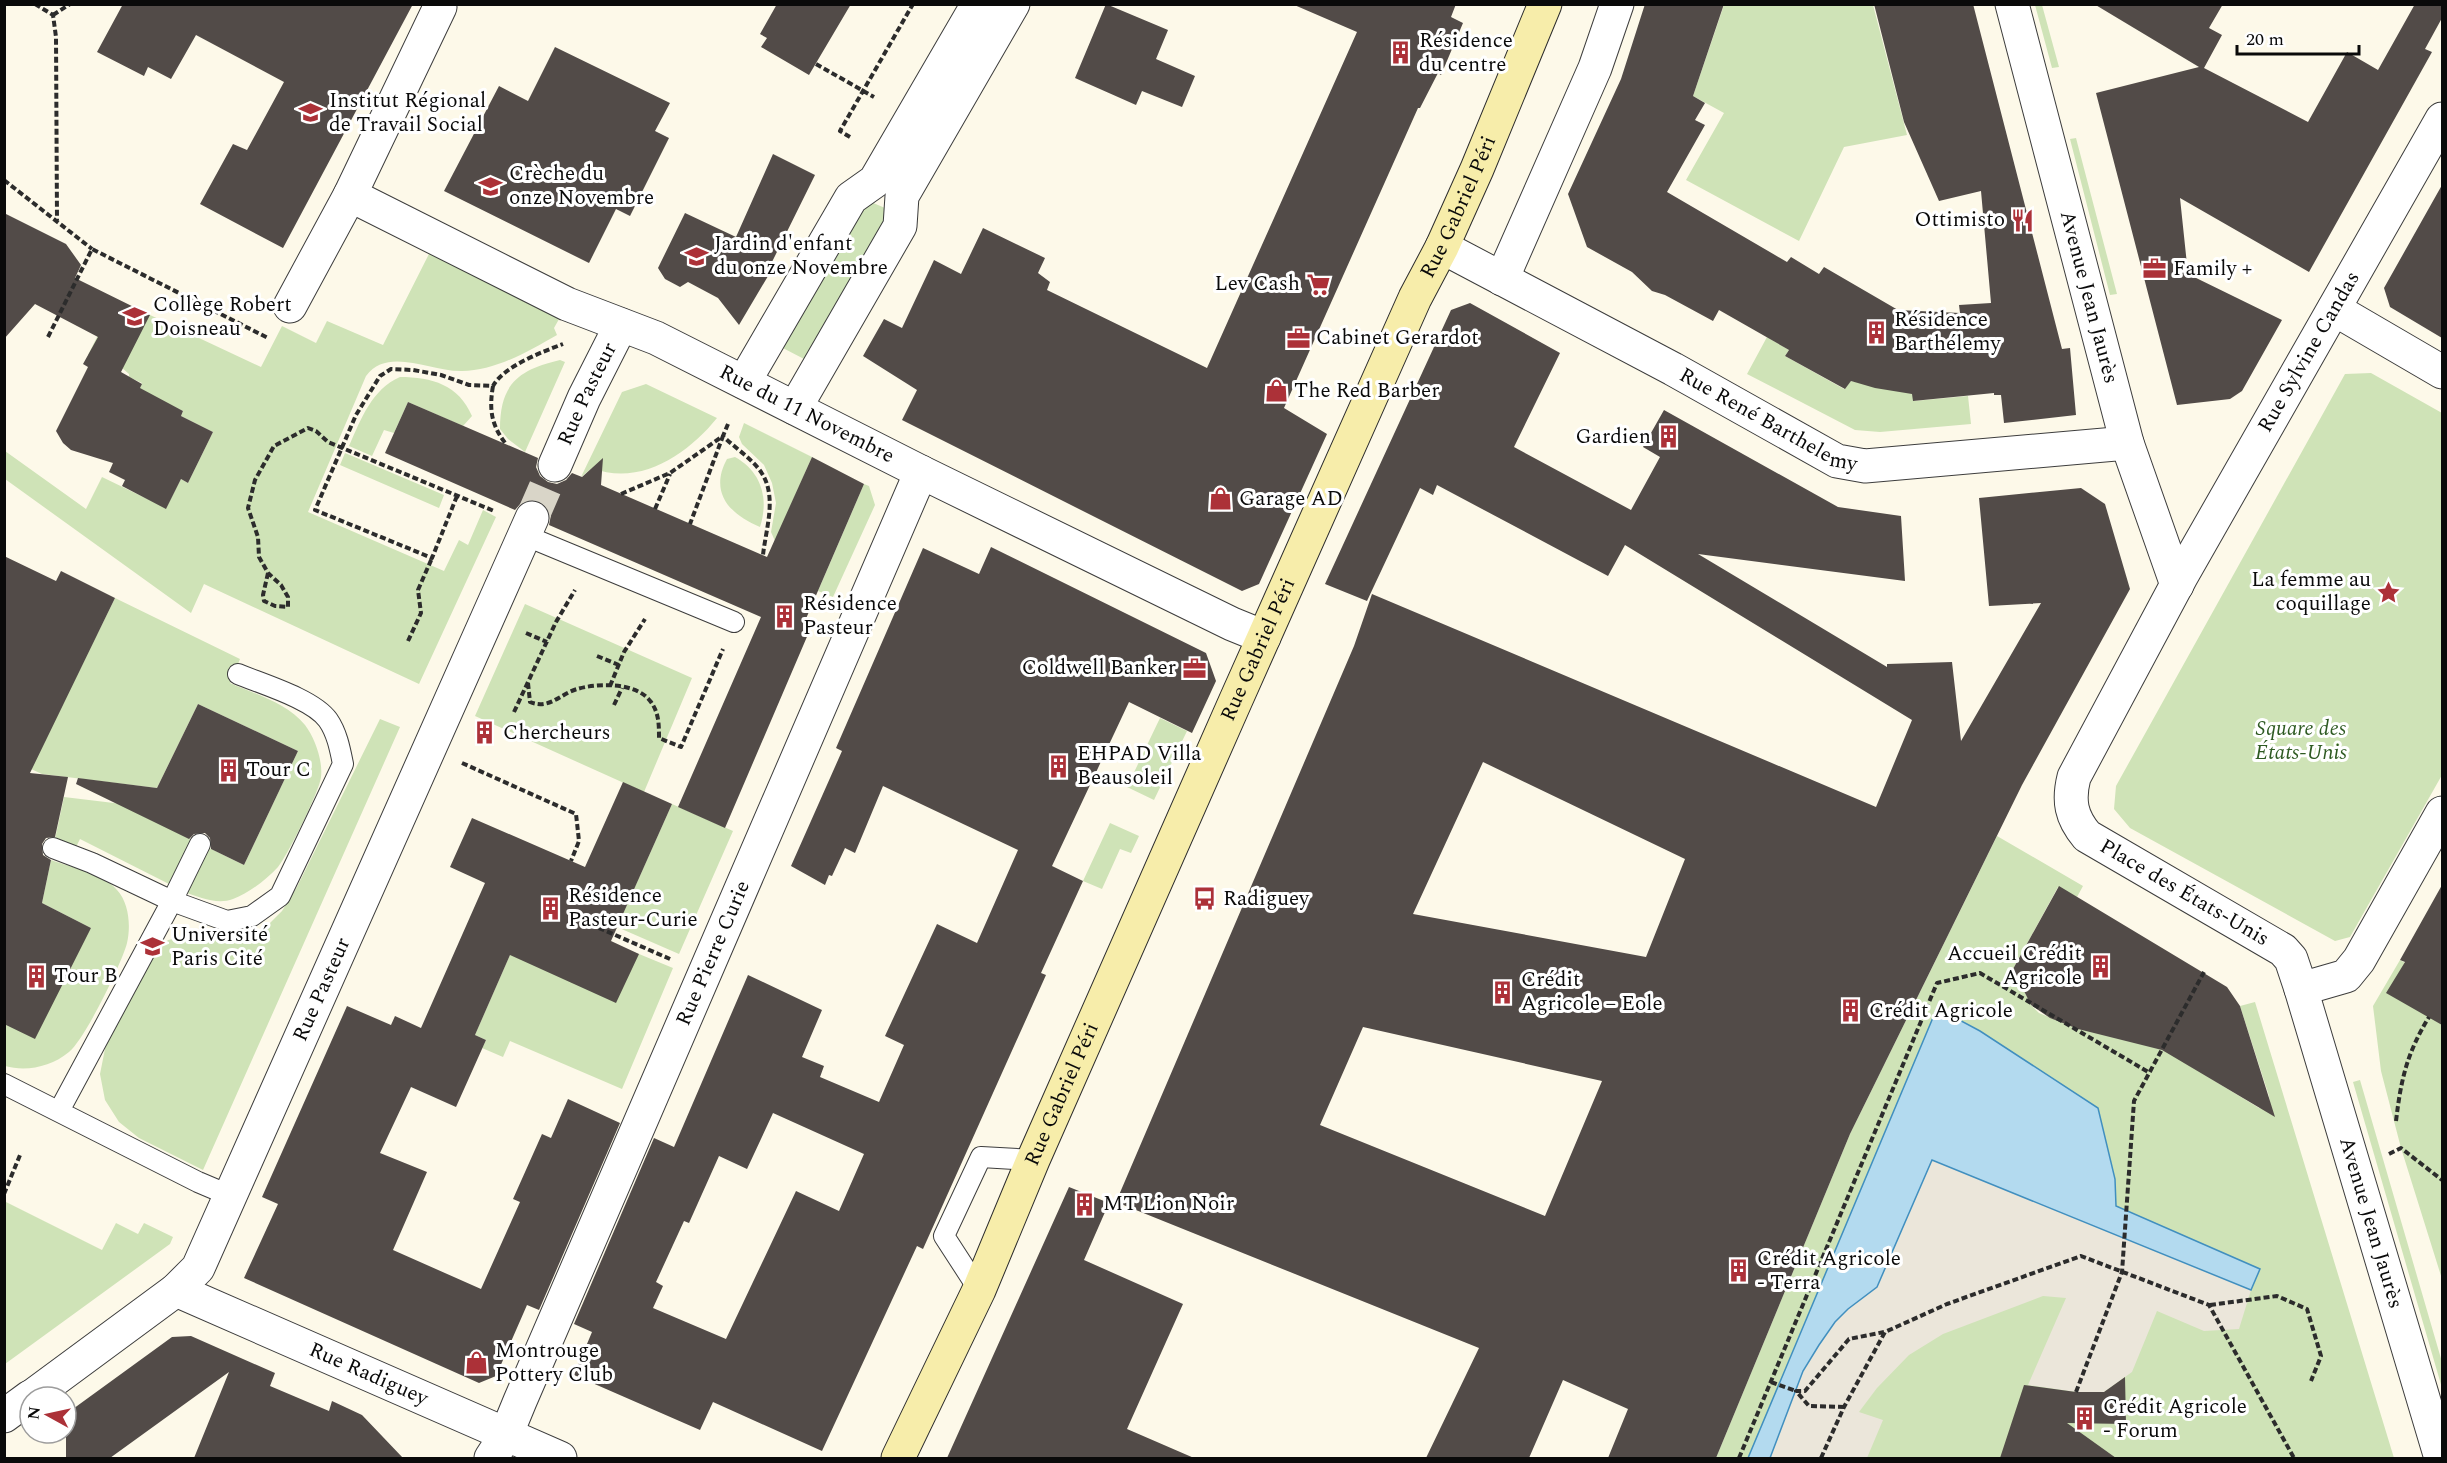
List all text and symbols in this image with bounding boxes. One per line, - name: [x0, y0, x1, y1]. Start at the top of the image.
- scale bar: [2237, 18, 2358, 56]
- place label: Résidence du centre: [1419, 25, 1513, 81]
- text: 20 m: [2246, 26, 2284, 53]
- building icon: Résidence du centre: [1388, 40, 1414, 66]
- place label: Institut Régional de Travail Social: [329, 85, 486, 141]
- school or university icon: Institut Régional de Travail Social: [298, 100, 324, 126]
- street label: Rue Gabriel Péri: [1412, 131, 1505, 284]
- place label: Crèche du onze Novembre: [509, 158, 654, 214]
- school or university icon: Crèche du onze Novembre: [478, 173, 504, 199]
- place label: Ottimisto: [1914, 204, 2005, 236]
- restaurant icon: Ottimisto: [2010, 207, 2036, 233]
- street label: Avenue Jean Jaurès: [2051, 207, 2127, 387]
- place label: Jardin d'enfant du onze Novembre: [714, 228, 888, 284]
- school or university icon: Jardin d'enfant du onze Novembre: [683, 243, 709, 269]
- place label: Family +: [2173, 253, 2252, 285]
- office icon: Family +: [2142, 256, 2168, 282]
- street label: Rue Sylvine Candas: [2250, 265, 2368, 439]
- place label: Lev Cash: [1214, 268, 1300, 300]
- supermarket icon: Lev Cash: [1305, 271, 1331, 297]
- place label: Collège Robert Doisneau: [153, 289, 292, 345]
- school or university icon: Collège Robert Doisneau: [122, 304, 148, 330]
- place label: Résidence Barthélemy: [1894, 304, 2001, 360]
- building icon: Résidence Barthélemy: [1863, 319, 1889, 345]
- place label: Cabinet Gerardot: [1316, 322, 1479, 354]
- office icon: Cabinet Gerardot: [1285, 325, 1311, 351]
- street label: Rue Pasteur: [549, 337, 626, 451]
- street label: Rue du 11 Novembre: [714, 356, 900, 472]
- street label: Rue René Barthelemy: [1673, 359, 1861, 481]
- place label: The Red Barber: [1294, 375, 1440, 407]
- shop icon: The Red Barber: [1263, 378, 1289, 404]
- place label: Gardien: [1576, 421, 1651, 453]
- building icon: Gardien: [1656, 424, 1682, 450]
- place label: Garage AD: [1239, 483, 1343, 515]
- shop icon: Garage AD: [1208, 486, 1234, 512]
- place label: La femme au coquillage: [2251, 564, 2371, 620]
- street label: Rue Gabriel Péri: [1212, 573, 1304, 727]
- place icon: La femme au coquillage: [2376, 579, 2402, 605]
- place label: Résidence Pasteur: [803, 588, 897, 644]
- building icon: Résidence Pasteur: [772, 603, 798, 629]
- place label: Coldwell Banker: [1022, 652, 1176, 684]
- office icon: Coldwell Banker: [1181, 655, 1207, 681]
- park label: Square des États-Unis: [2255, 713, 2348, 769]
- place label: Chercheurs: [503, 717, 611, 749]
- building icon: Chercheurs: [472, 720, 498, 746]
- place label: EHPAD Villa Beausoleil: [1077, 738, 1202, 794]
- building icon: EHPAD Villa Beausoleil: [1046, 753, 1072, 779]
- place label: Tour C: [246, 754, 311, 786]
- building icon: Tour C: [215, 757, 241, 783]
- street label: Place des États-Unis: [2094, 831, 2275, 955]
- street label: Rue Pierre Curie: [668, 875, 759, 1031]
- place label: Résidence Pasteur-Curie: [568, 880, 698, 936]
- place label: Radiguey: [1223, 883, 1310, 915]
- bus stop icon: Radiguey: [1192, 886, 1218, 912]
- building icon: Résidence Pasteur-Curie: [537, 895, 563, 921]
- place label: Université Paris Cité: [171, 919, 268, 975]
- street label: Rue Pasteur: [285, 932, 359, 1047]
- school or university icon: Université Paris Cité: [140, 934, 166, 960]
- place label: Accueil Crédit Agricole: [1947, 938, 2082, 994]
- building icon: Accueil Crédit Agricole: [2087, 953, 2113, 979]
- place label: Tour B: [54, 960, 118, 992]
- building icon: Tour B: [23, 963, 49, 989]
- place label: Crédit Agricole − Eole: [1521, 964, 1663, 1020]
- building icon: Crédit Agricole − Eole: [1490, 979, 1516, 1005]
- place label: Crédit Agricole: [1869, 995, 2013, 1027]
- building icon: Crédit Agricole: [1838, 998, 1864, 1024]
- street label: Rue Gabriel Péri: [1016, 1018, 1108, 1171]
- street label: Avenue Jean Jaurès: [2330, 1133, 2412, 1313]
- place label: MT Lion Noir: [1103, 1188, 1234, 1220]
- building icon: MT Lion Noir: [1072, 1191, 1098, 1217]
- place label: Crédit Agricole - Terra: [1757, 1243, 1901, 1299]
- building icon: Crédit Agricole - Terra: [1726, 1258, 1752, 1284]
- street label: Rue Radiguey: [304, 1334, 434, 1415]
- place label: Montrouge Pottery Club: [495, 1335, 613, 1391]
- shop icon: Montrouge Pottery Club: [464, 1350, 490, 1376]
- north arrow: [18, 1385, 78, 1445]
- place label: Crédit Agricole - Forum: [2103, 1391, 2247, 1447]
- text: N: [21, 1405, 47, 1421]
- building icon: Crédit Agricole - Forum: [2072, 1406, 2098, 1432]

